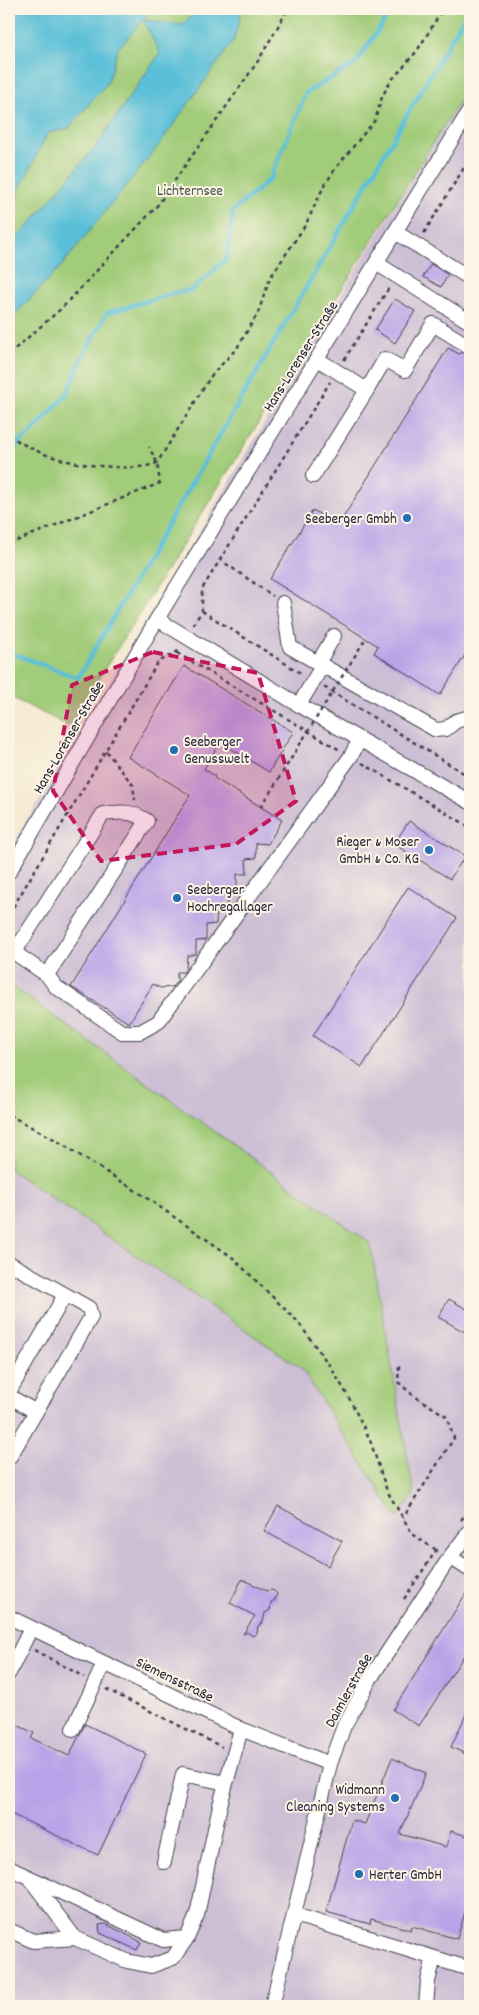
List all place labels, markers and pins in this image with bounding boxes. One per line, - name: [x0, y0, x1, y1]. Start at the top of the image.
- place label: Seeberger Gmbh: [305, 509, 397, 531]
- marker: Seeberger Gmbh: [401, 512, 413, 524]
- place label: Seeberger Genusswelt: [184, 732, 250, 771]
- marker: Seeberger Genusswelt: [168, 744, 180, 756]
- place label: Rieger & Moser GmbH & Co. KG: [336, 832, 419, 871]
- marker: Rieger & Moser GmbH & Co. KG: [423, 844, 435, 856]
- place label: Seeberger Hochregallager: [187, 880, 273, 919]
- marker: Seeberger Hochregallager: [171, 892, 183, 904]
- place label: Widmann Cleaning Systems: [286, 1780, 385, 1819]
- marker: Widmann Cleaning Systems: [389, 1792, 401, 1804]
- place label: Herter GmbH: [369, 1865, 442, 1887]
- marker: Herter GmbH: [353, 1868, 365, 1880]

